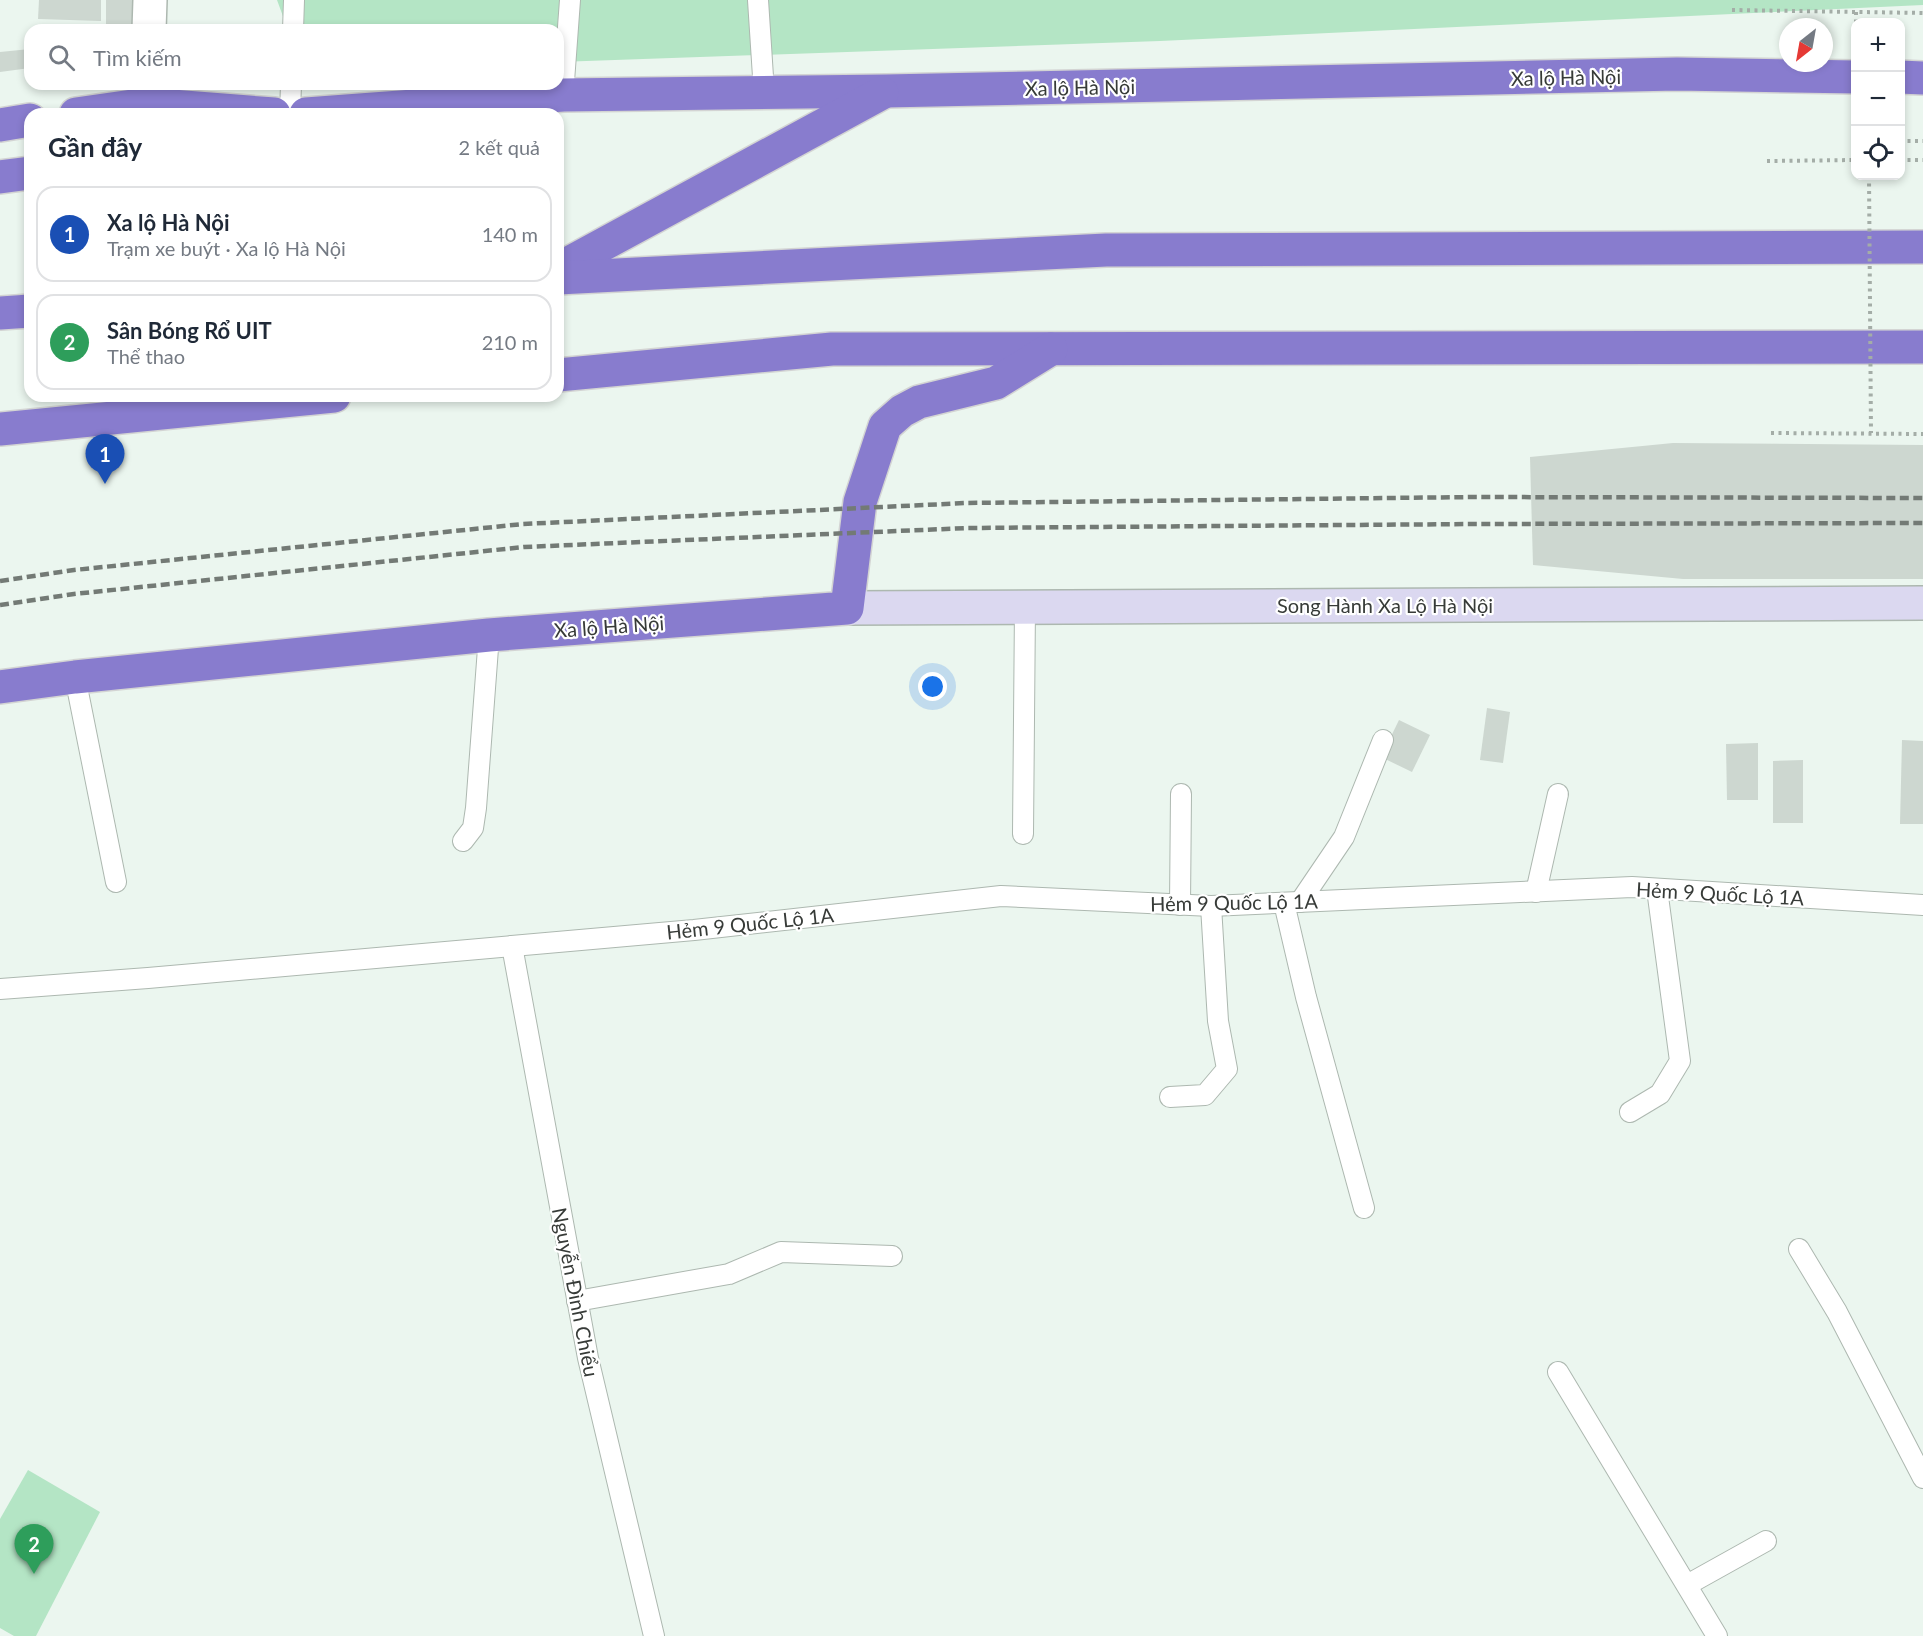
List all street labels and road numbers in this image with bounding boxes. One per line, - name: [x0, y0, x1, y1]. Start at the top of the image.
- street label: Xa lộ Hà Nội: [1511, 64, 1621, 90]
- street label: Xa lộ Hà Nội: [1025, 74, 1135, 100]
- street label: Song Hành Xa Lộ Hà Nội: [1277, 593, 1493, 617]
- street label: Xa lộ Hà Nội: [553, 610, 665, 642]
- street label: Hẻm 9 Quốc Lộ 1A: [1636, 877, 1805, 909]
- street label: Hẻm 9 Quốc Lộ 1A: [1150, 889, 1319, 915]
- street label: Hẻm 9 Quốc Lộ 1A: [665, 902, 835, 944]
- street label: Nguyễn Đình Chiểu: [548, 1205, 604, 1379]

